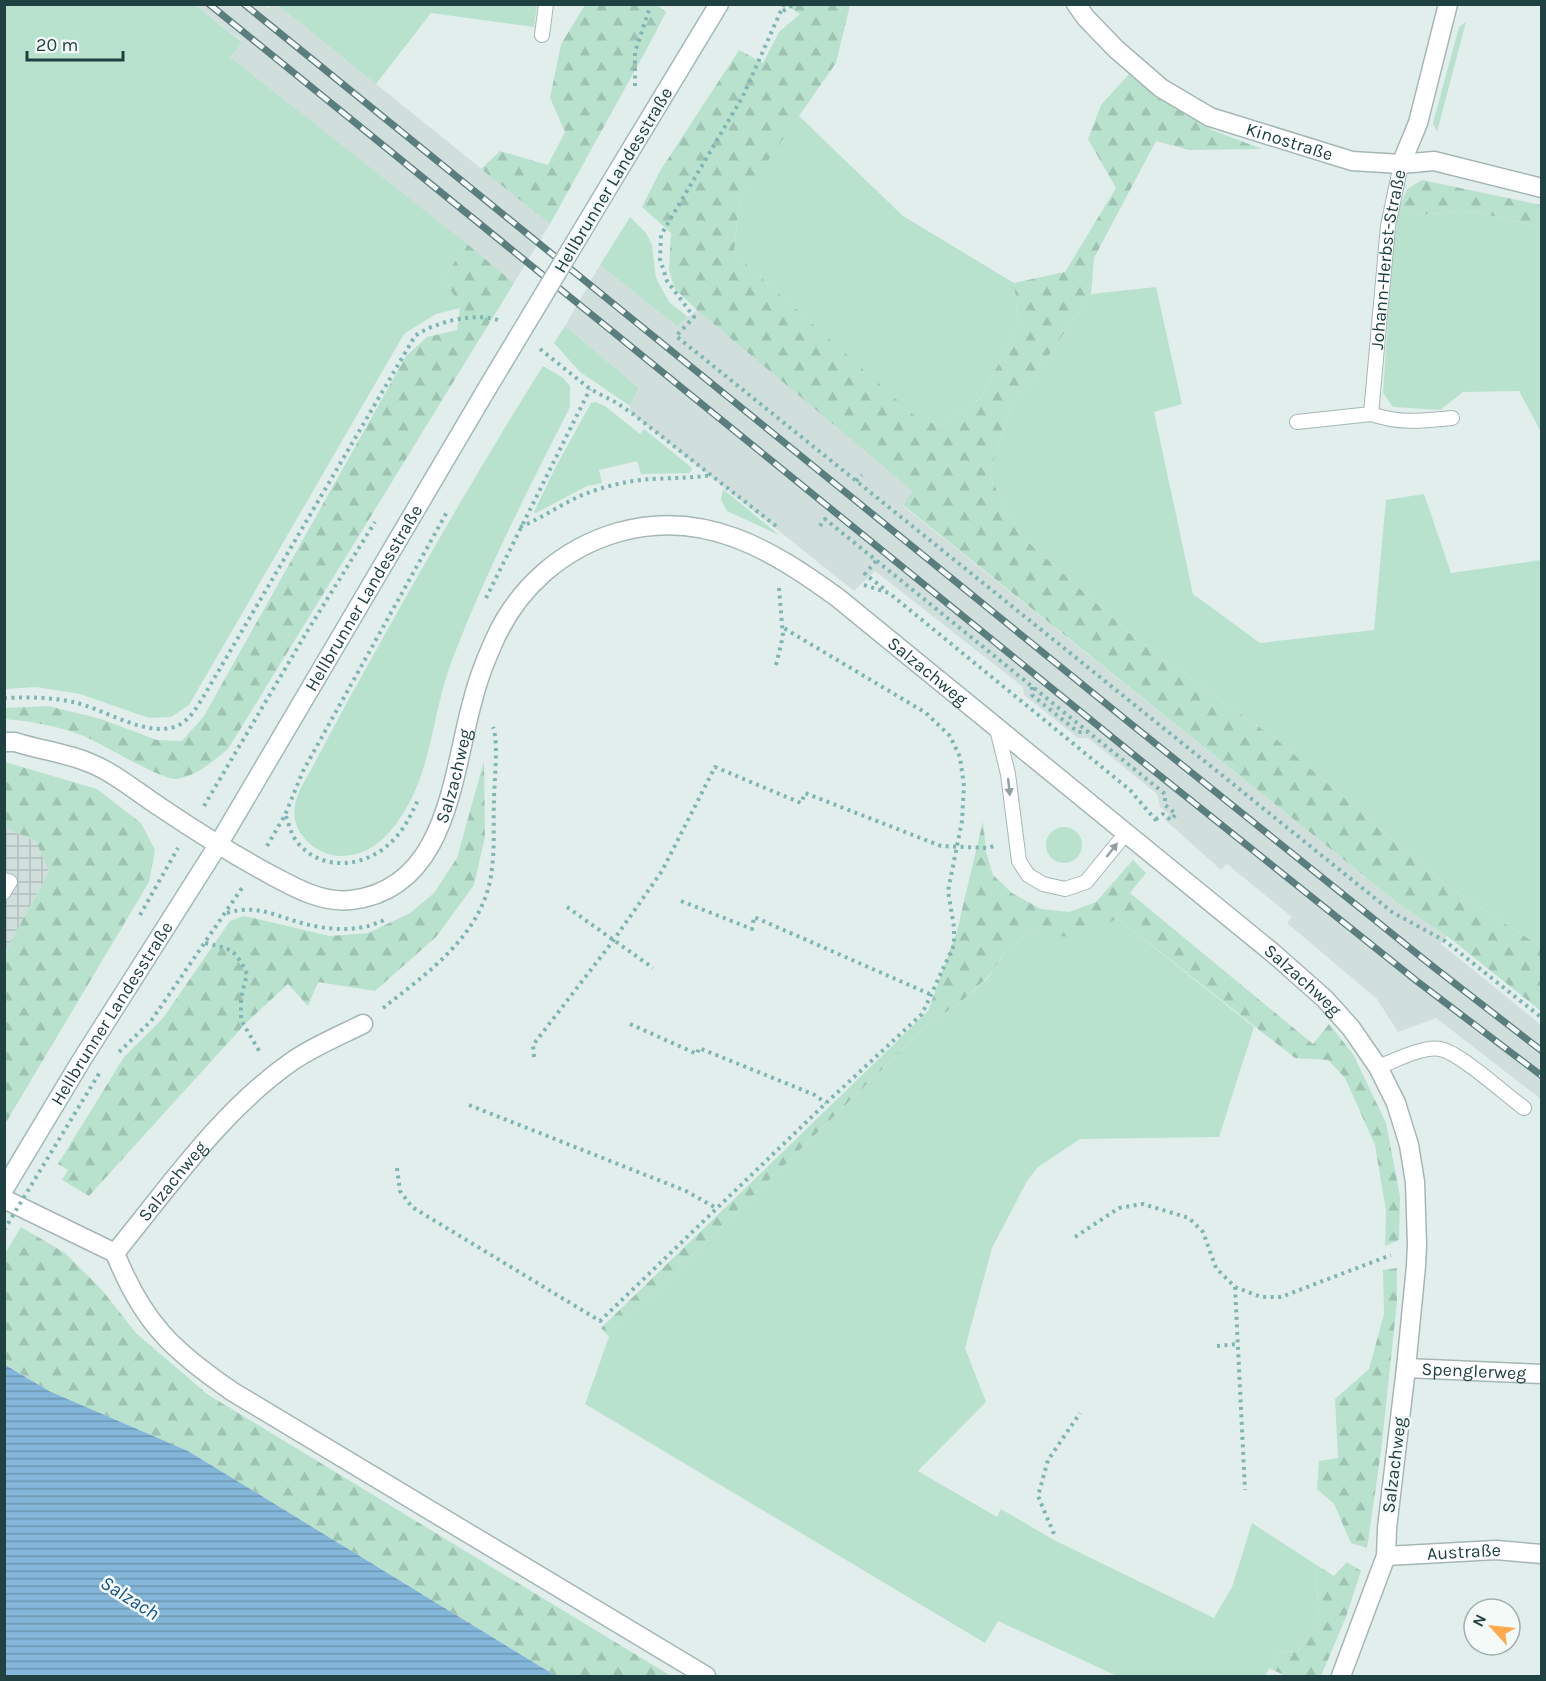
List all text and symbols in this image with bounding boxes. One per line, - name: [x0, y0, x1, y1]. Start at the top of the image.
- scale bar: [27, 24, 123, 62]
- text: 20 m: [36, 34, 78, 56]
- street label: Hellbrunner Landesstraße: [549, 83, 677, 277]
- street label: Kinostraße: [1243, 118, 1336, 165]
- street label: Johann-Herbst-Straße: [1366, 167, 1411, 350]
- street label: Hellbrunner Landesstraße: [300, 501, 427, 695]
- street label: Salzachweg: [883, 632, 972, 710]
- street label: Salzachweg: [431, 727, 476, 826]
- one-way arrow: [1004, 777, 1014, 796]
- one-way arrow: [1106, 843, 1118, 858]
- street label: Hellbrunner Landesstraße: [46, 917, 178, 1109]
- street label: Salzachweg: [1260, 939, 1346, 1021]
- street label: Salzachweg: [133, 1137, 212, 1226]
- street label: Spenglerweg: [1421, 1358, 1527, 1384]
- street label: Salzachweg: [1377, 1416, 1411, 1514]
- street label: Austraße: [1426, 1539, 1502, 1565]
- water label: Salzach: [96, 1571, 164, 1625]
- north arrow: [1462, 1597, 1522, 1657]
- text: N: [1468, 1611, 1490, 1630]

